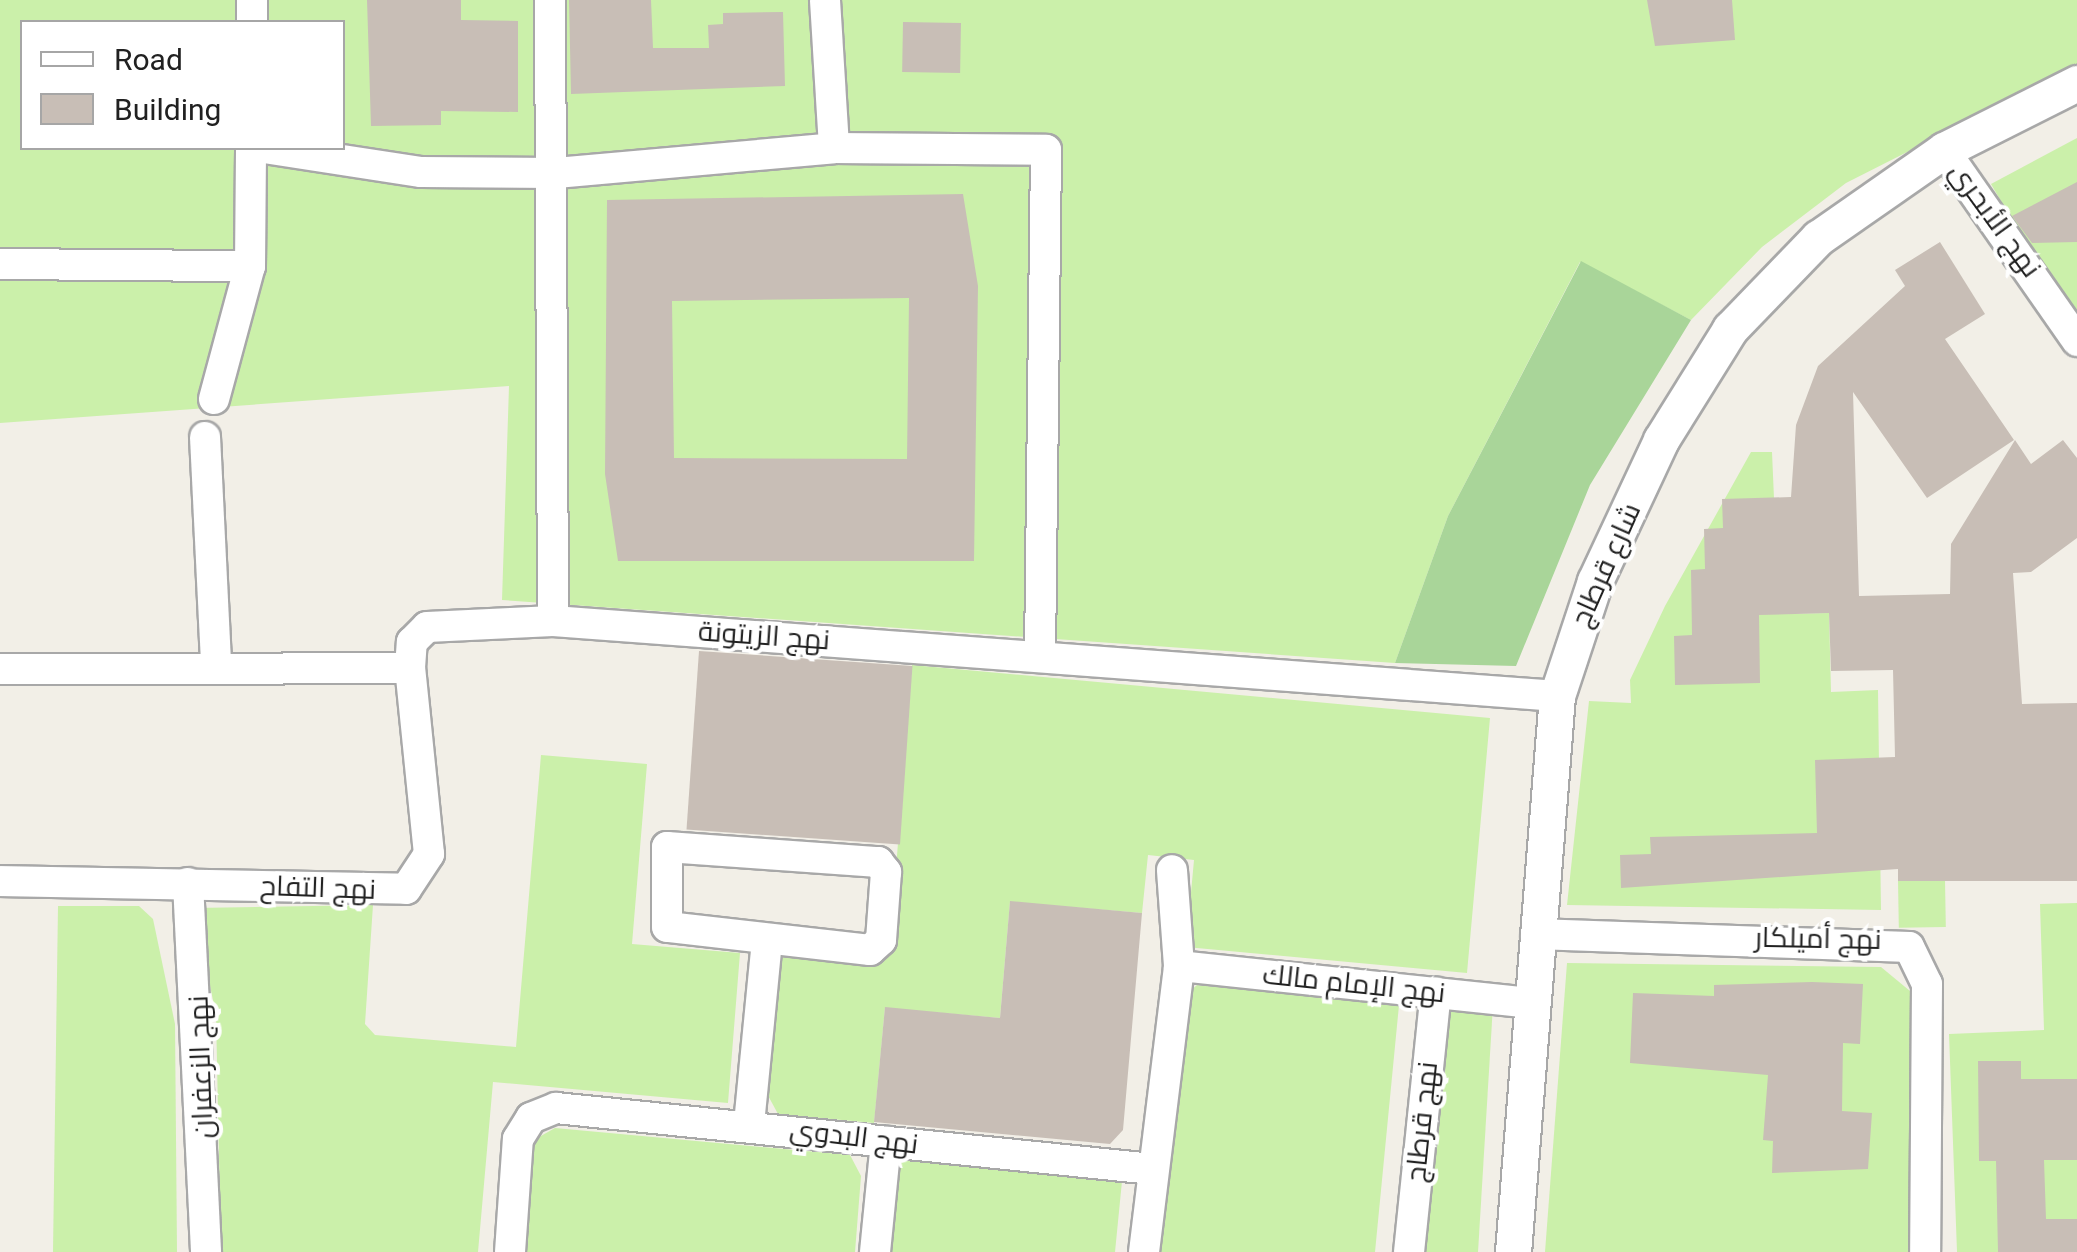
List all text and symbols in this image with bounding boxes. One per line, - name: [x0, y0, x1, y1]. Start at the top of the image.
- legend: [20, 20, 345, 150]
- text: Road: [114, 42, 183, 77]
- text: Building: [114, 92, 221, 127]
- street label: نهج الأبحري: [1942, 156, 2048, 284]
- street label: شارع قرطاج: [1564, 498, 1648, 632]
- street label: نهج الزيتونة: [697, 615, 831, 657]
- street label: نهج التفاح: [259, 869, 377, 907]
- street label: نهج أميلكار: [1754, 921, 1882, 957]
- street label: نهج الإمام مالك: [1261, 958, 1447, 1010]
- street label: نهج الزعفران: [182, 995, 220, 1139]
- street label: نهج قرطاج: [1399, 1060, 1445, 1184]
- street label: نهج البدوي: [788, 1112, 920, 1162]

